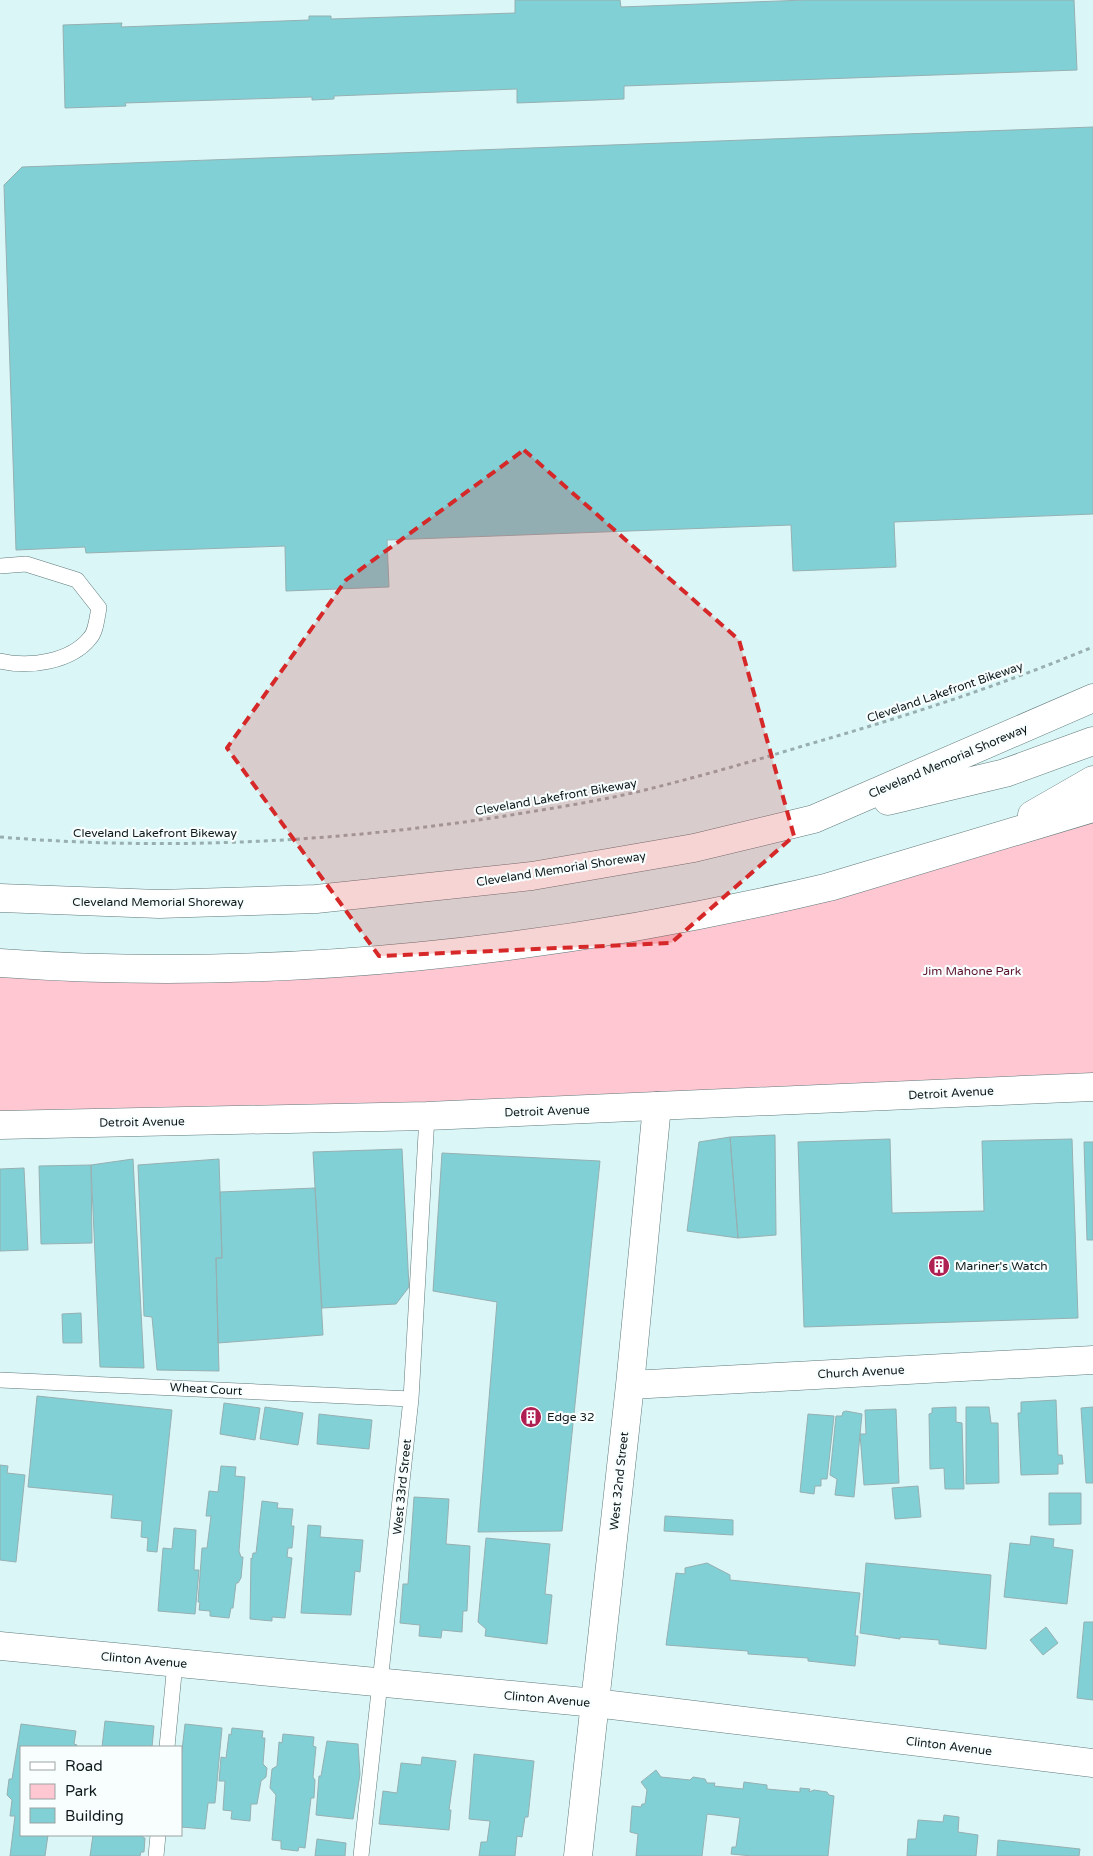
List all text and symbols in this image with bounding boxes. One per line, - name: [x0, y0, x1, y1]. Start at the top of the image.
- street label: Cleveland Lakefront Bikeway: [865, 659, 1025, 725]
- street label: Cleveland Memorial Shoreway: [866, 721, 1030, 801]
- street label: Cleveland Lakefront Bikeway: [474, 776, 638, 818]
- street label: Cleveland Lakefront Bikeway: [73, 826, 237, 840]
- street label: Cleveland Memorial Shoreway: [475, 849, 647, 889]
- street label: Cleveland Memorial Shoreway: [72, 895, 244, 909]
- park label: Jim Mahone Park: [923, 964, 1022, 978]
- street label: Detroit Avenue: [908, 1084, 994, 1102]
- street label: Detroit Avenue: [504, 1103, 590, 1119]
- street label: Detroit Avenue: [99, 1114, 185, 1130]
- building icon: Mariner's Watch: [927, 1254, 951, 1278]
- place label: Mariner's Watch: [955, 1259, 1048, 1273]
- street label: Church Avenue: [817, 1363, 905, 1381]
- street label: Wheat Court: [169, 1380, 243, 1398]
- building icon: Edge 32: [519, 1405, 543, 1429]
- place label: Edge 32: [547, 1410, 595, 1424]
- street label: West 32nd Street: [607, 1431, 631, 1531]
- street label: West 33rd Street: [390, 1438, 414, 1536]
- street label: Clinton Avenue: [100, 1649, 188, 1671]
- street label: Clinton Avenue: [503, 1688, 591, 1710]
- street label: Clinton Avenue: [905, 1734, 993, 1758]
- legend: [20, 1746, 182, 1836]
- text: Road: [65, 1757, 103, 1775]
- text: Park: [65, 1782, 97, 1800]
- text: Building: [65, 1807, 124, 1825]

